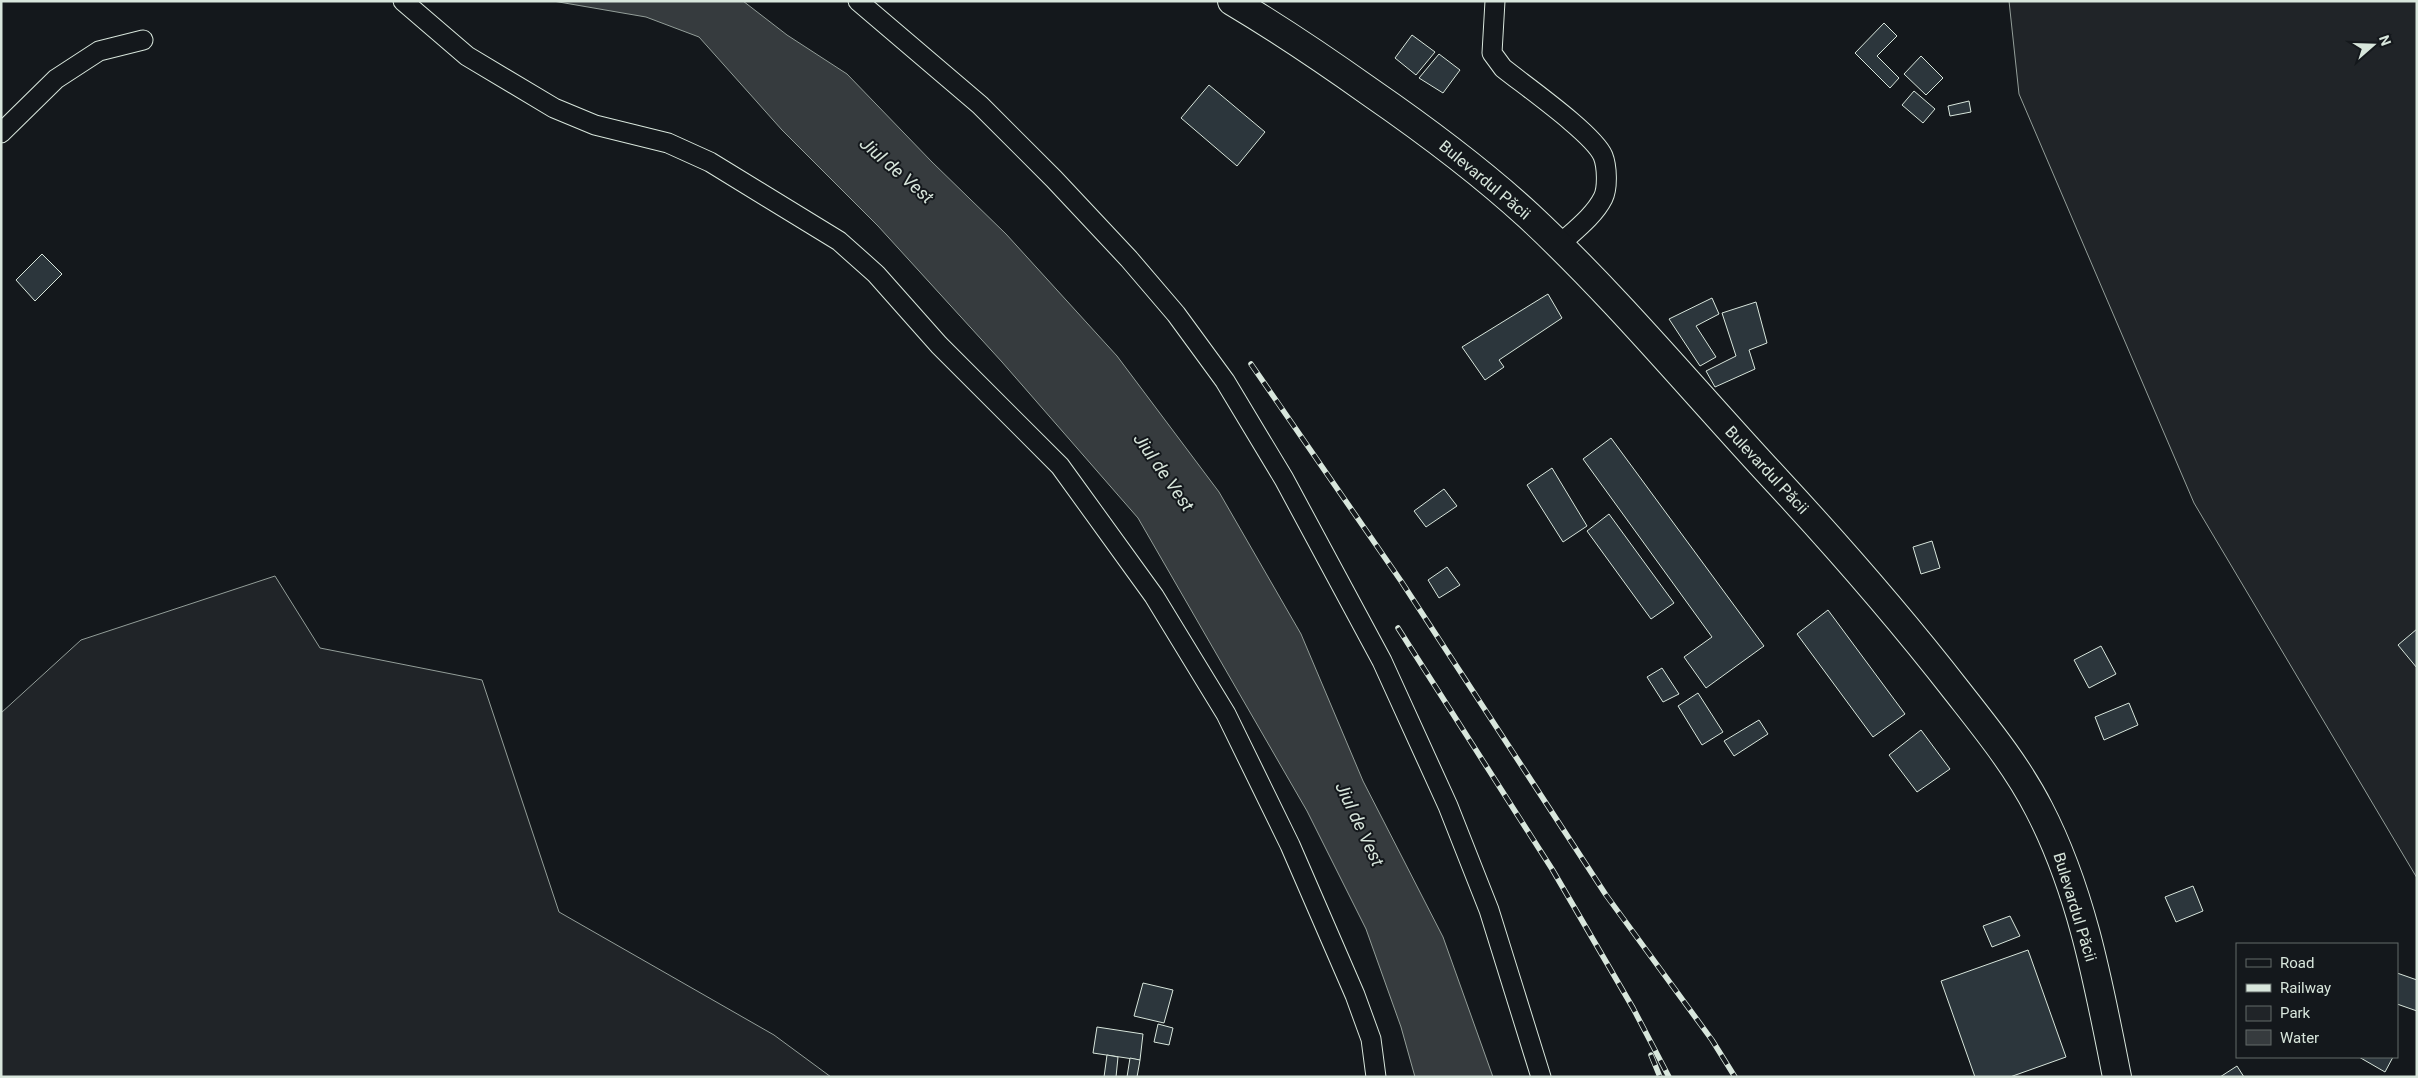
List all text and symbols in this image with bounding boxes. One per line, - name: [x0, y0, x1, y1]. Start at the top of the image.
- north arrow: [2348, 20, 2398, 70]
- text: N: [2376, 33, 2394, 48]
- water label: Jiul de Vest: [856, 132, 938, 208]
- street label: Bulevardul Păcii: [1436, 136, 1534, 224]
- street label: Bulevardul Păcii: [1721, 422, 1813, 518]
- water label: Jiul de Vest: [1129, 429, 1199, 515]
- water label: Jiul de Vest: [1331, 779, 1389, 870]
- street label: Bulevardul Păcii: [2049, 850, 2101, 964]
- legend: [2236, 943, 2398, 1058]
- text: Road: [2280, 954, 2314, 972]
- text: Railway: [2280, 979, 2331, 997]
- text: Park: [2280, 1004, 2311, 1022]
- text: Water: [2280, 1029, 2319, 1047]

